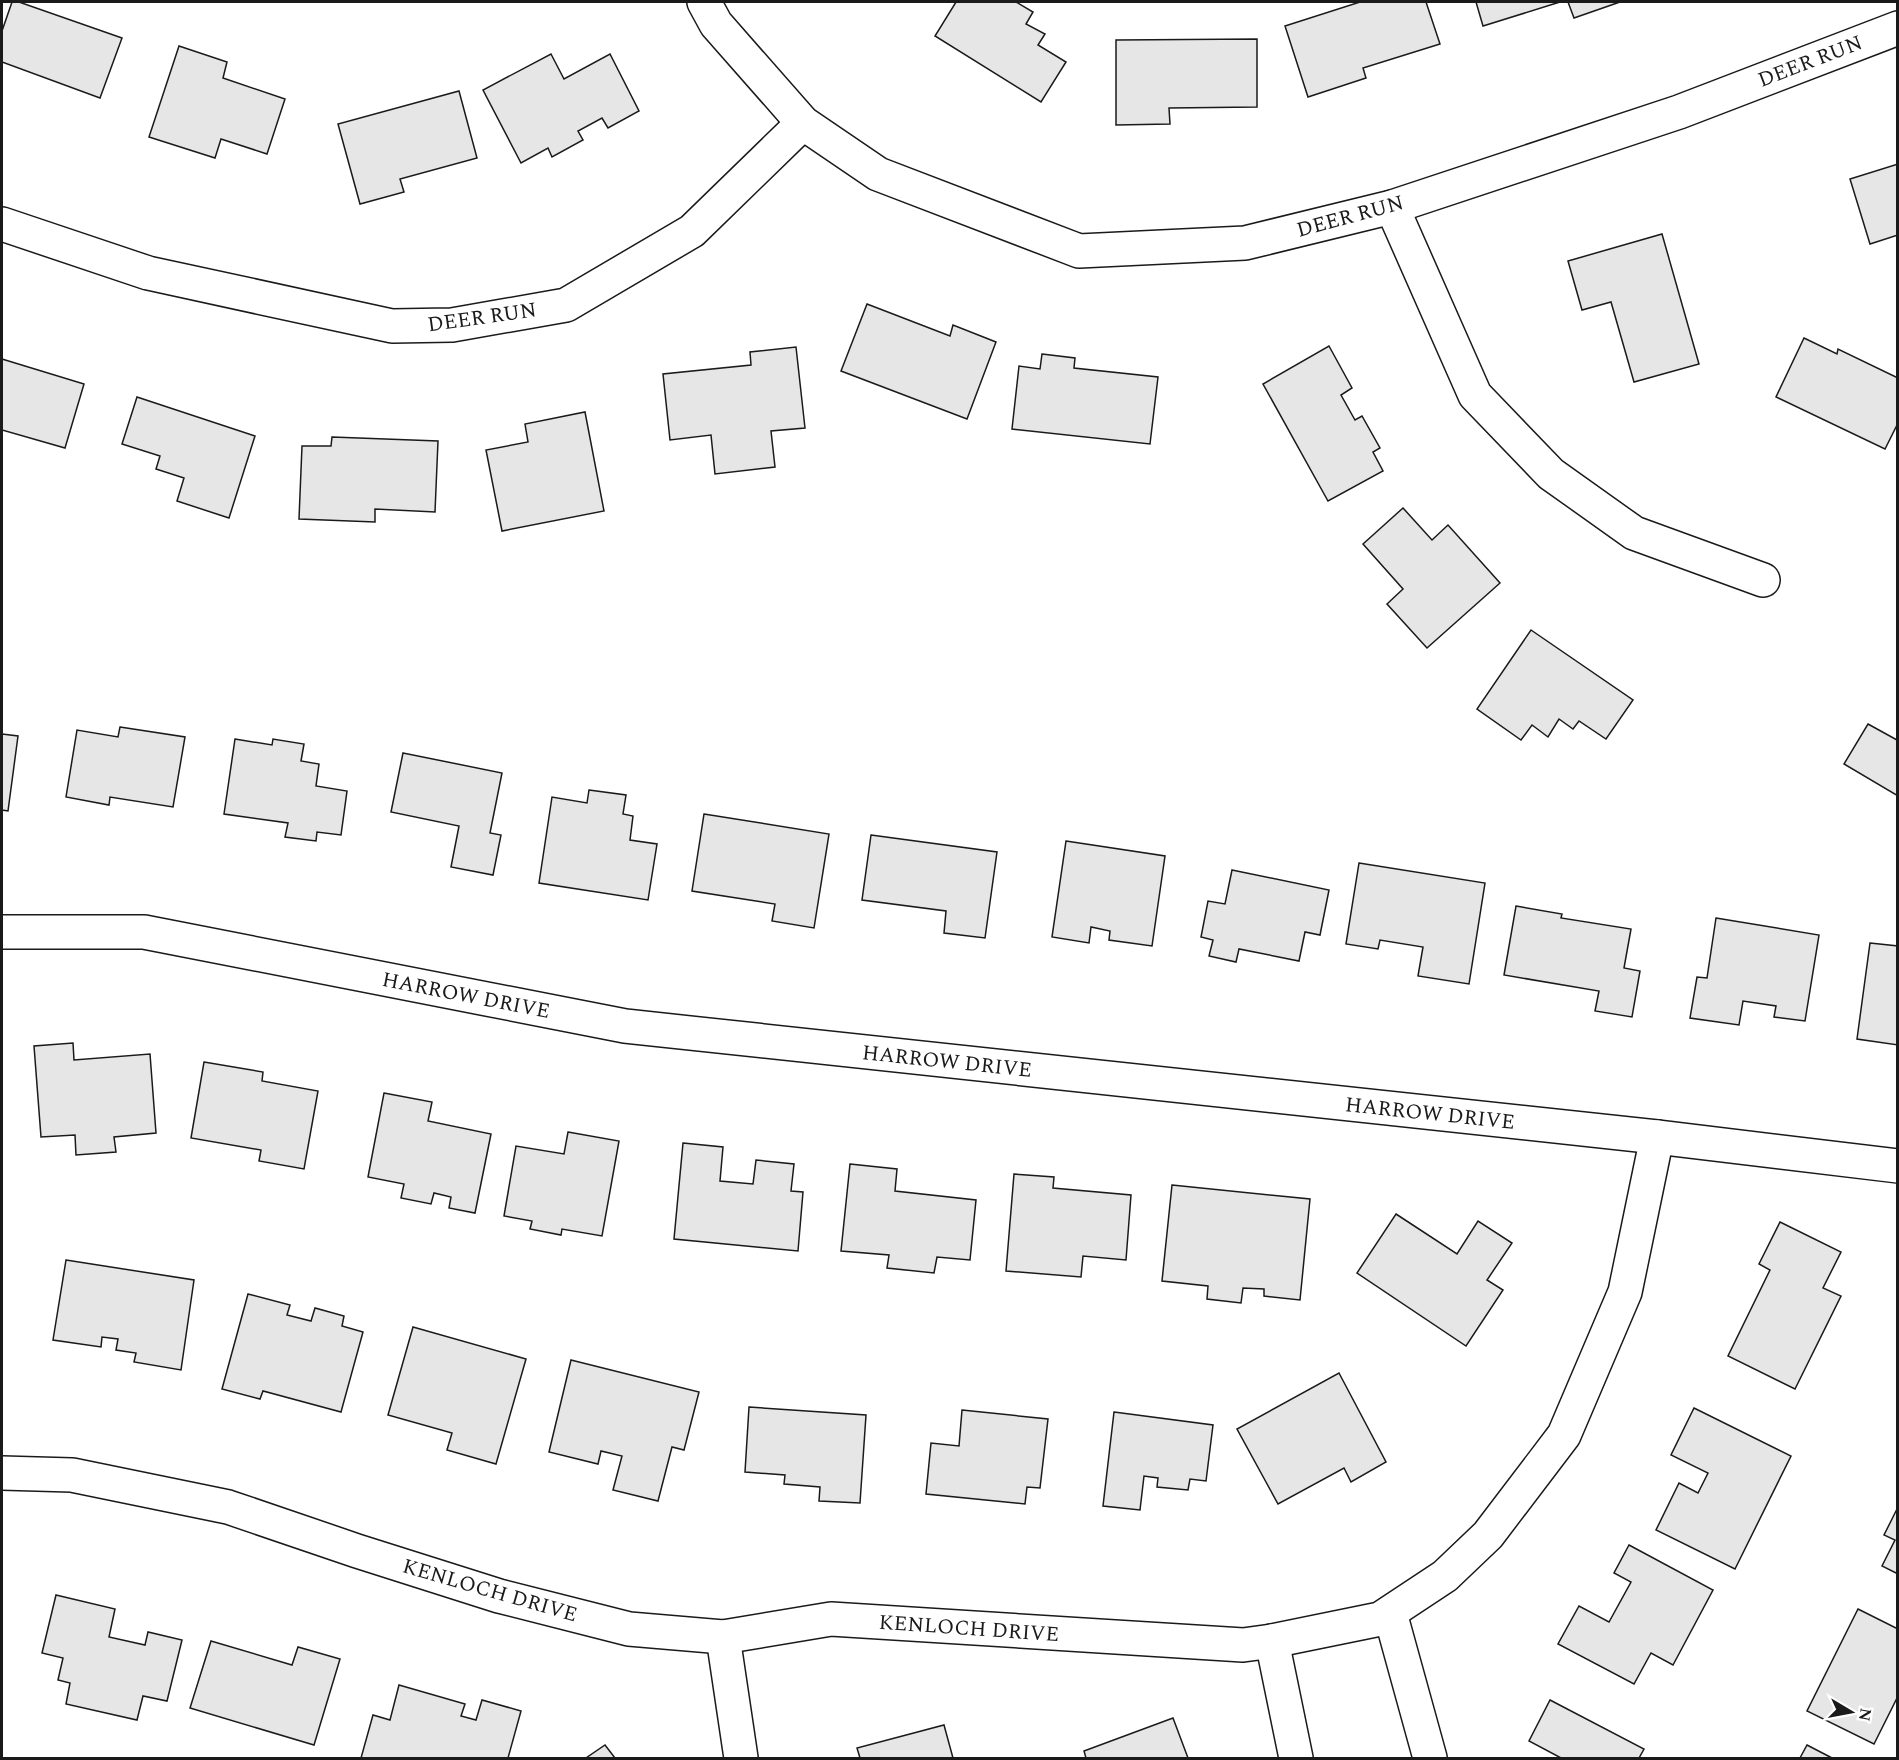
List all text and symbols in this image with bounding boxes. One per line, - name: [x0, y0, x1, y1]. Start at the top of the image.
- street label: DEER RUN: [1753, 27, 1867, 97]
- street label: DEER RUN: [1293, 187, 1408, 247]
- street label: DEER RUN: [425, 294, 539, 341]
- street label: HARROW DRIVE: [379, 964, 553, 1028]
- street label: HARROW DRIVE: [860, 1037, 1033, 1087]
- street label: HARROW DRIVE: [1343, 1089, 1516, 1139]
- street label: KENLOCH DRIVE: [398, 1551, 581, 1631]
- street label: KENLOCH DRIVE: [878, 1607, 1060, 1651]
- north arrow: [1821, 1682, 1881, 1742]
- text: N: [1852, 1706, 1878, 1723]

